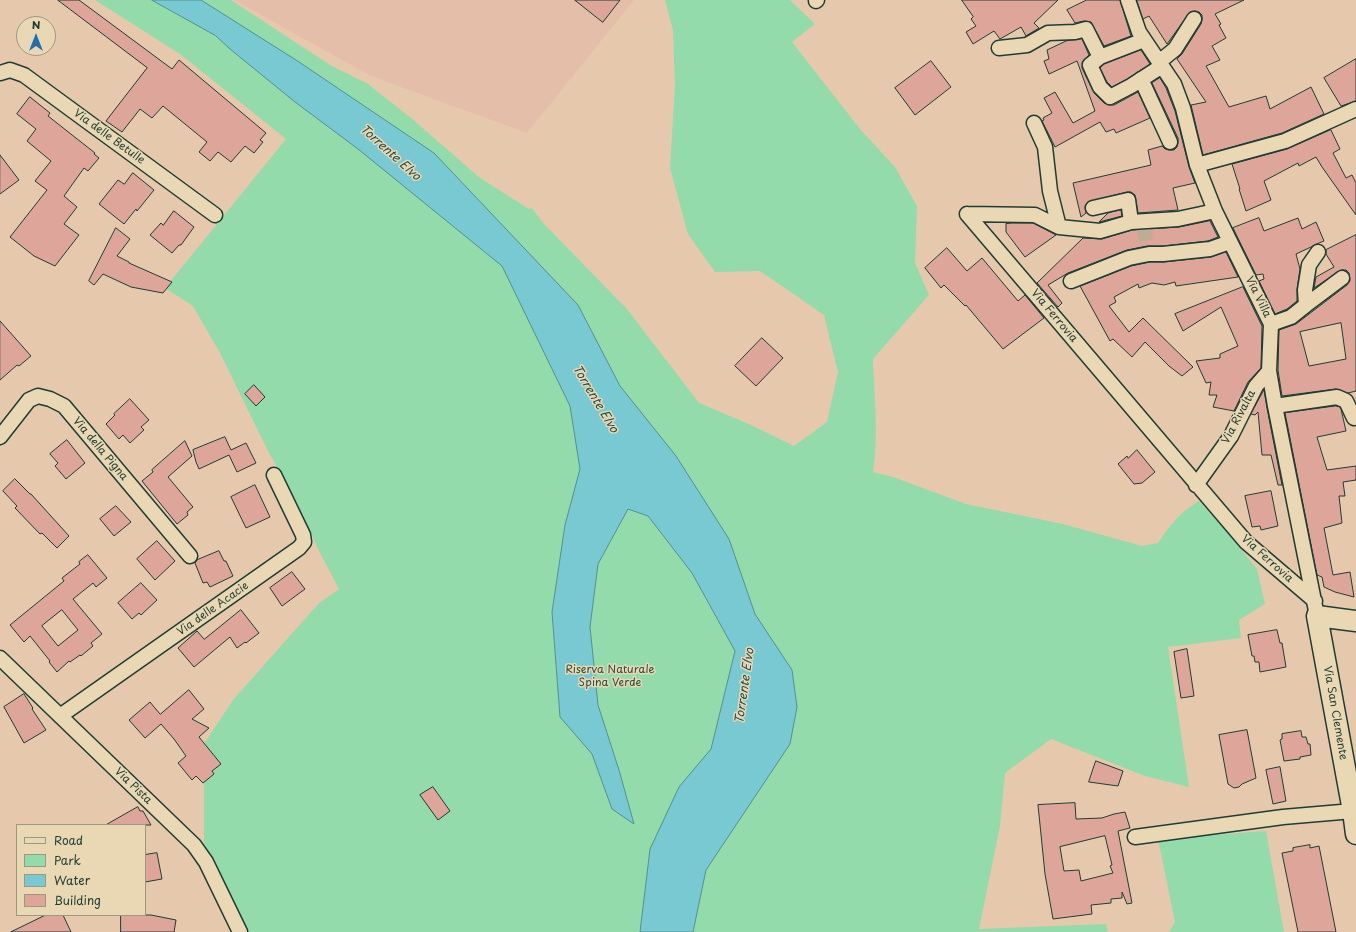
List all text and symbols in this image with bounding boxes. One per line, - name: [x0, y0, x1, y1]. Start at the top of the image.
- north arrow: [16, 16, 56, 56]
- text: N: [32, 16, 40, 33]
- street label: Via delle Betulle: [71, 107, 147, 167]
- water label: Torrente Elvo: [357, 122, 423, 184]
- street label: Via Villa: [1242, 274, 1274, 320]
- street label: Via Ferrovia: [1028, 287, 1080, 345]
- water label: Torrente Elvo: [569, 363, 621, 435]
- street label: Via Rivalta: [1219, 388, 1259, 446]
- street label: Via della Pigna: [70, 415, 130, 483]
- street label: Via Ferrovia: [1238, 532, 1296, 586]
- street label: Via delle Acacie: [175, 579, 251, 639]
- water label: Torrente Elvo: [733, 647, 757, 725]
- park label: Riserva Naturale Spina Verde: [565, 663, 655, 689]
- street label: Via San Clemente: [1320, 665, 1350, 761]
- street label: Via Pista: [112, 765, 154, 807]
- legend: [16, 824, 146, 916]
- text: Road: [54, 831, 83, 849]
- text: Park: [54, 851, 81, 869]
- text: Water: [54, 871, 90, 889]
- text: Building: [54, 891, 101, 909]

